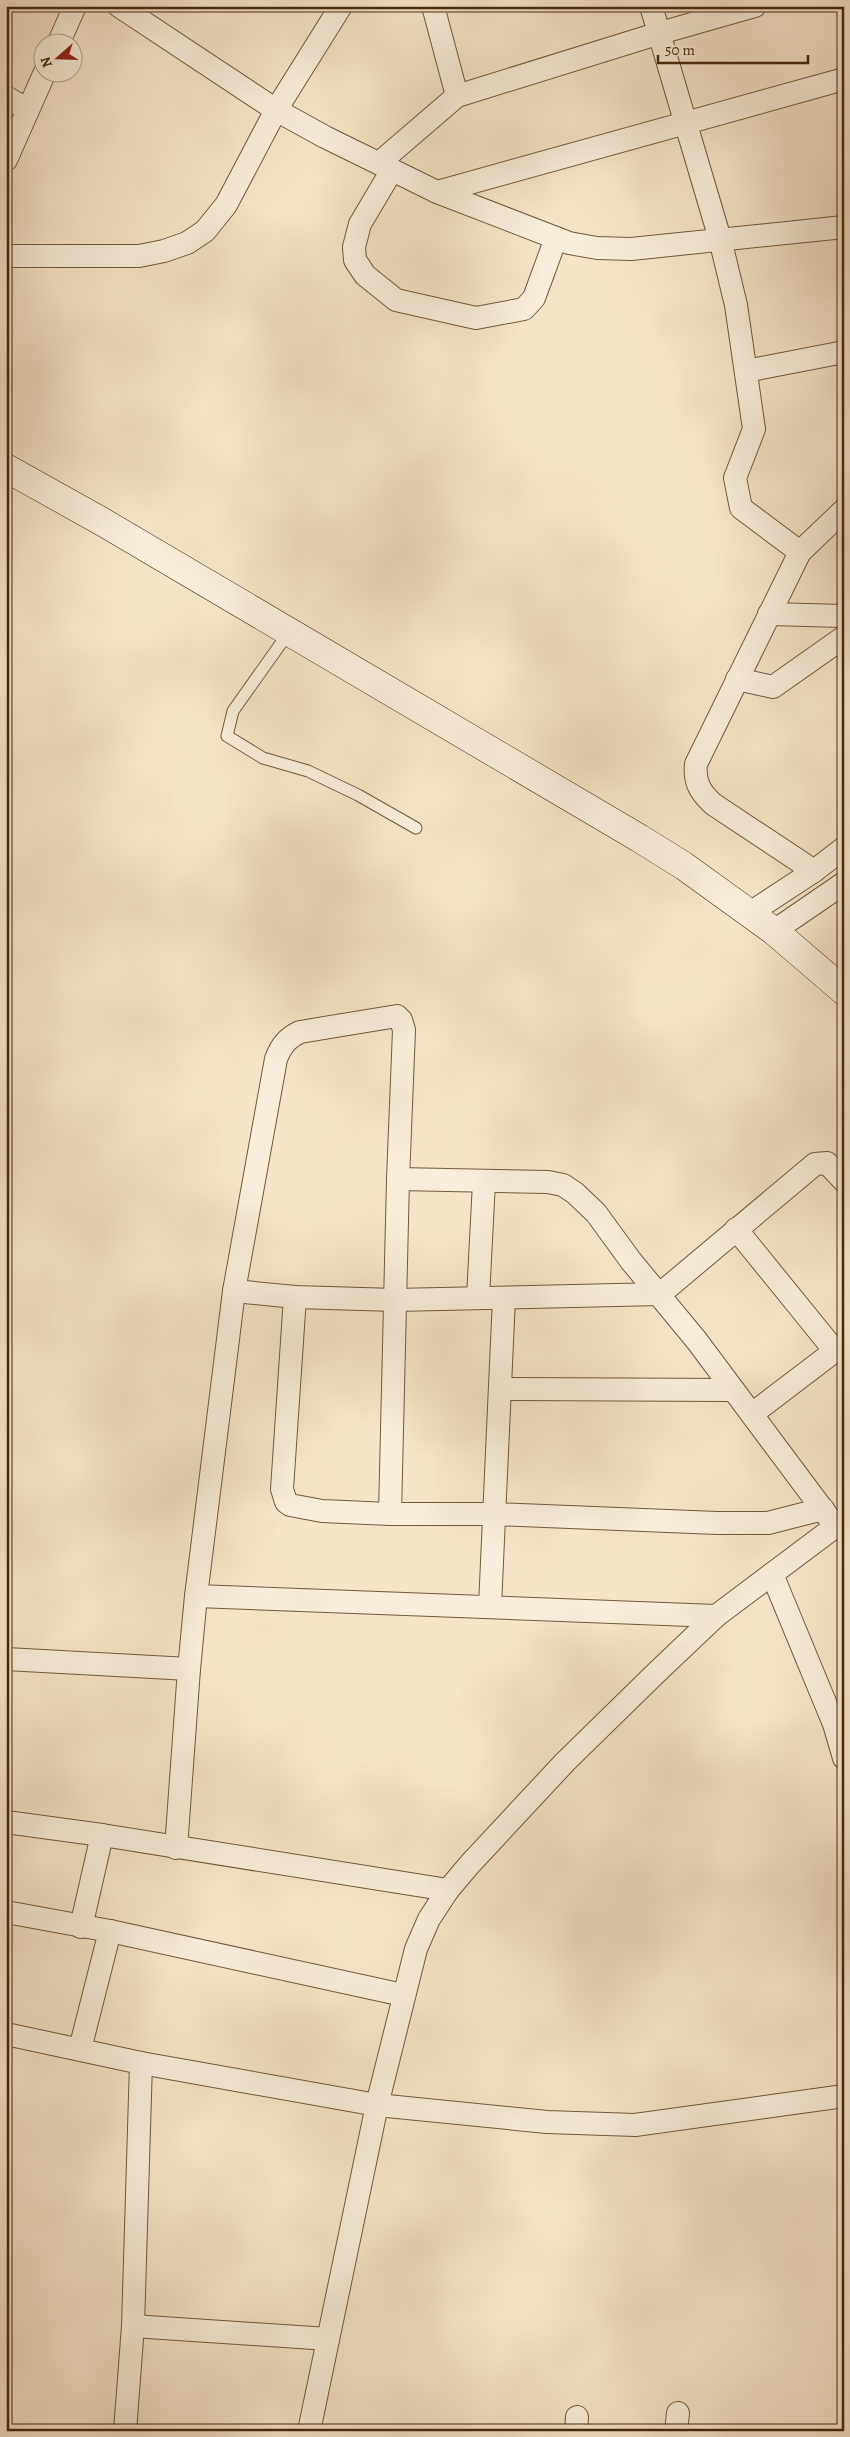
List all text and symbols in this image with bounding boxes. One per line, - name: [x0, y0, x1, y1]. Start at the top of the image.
- north arrow: [32, 32, 82, 82]
- scale bar: [658, 32, 808, 64]
- text: 50 m: [665, 40, 695, 60]
- text: N: [36, 54, 57, 70]

